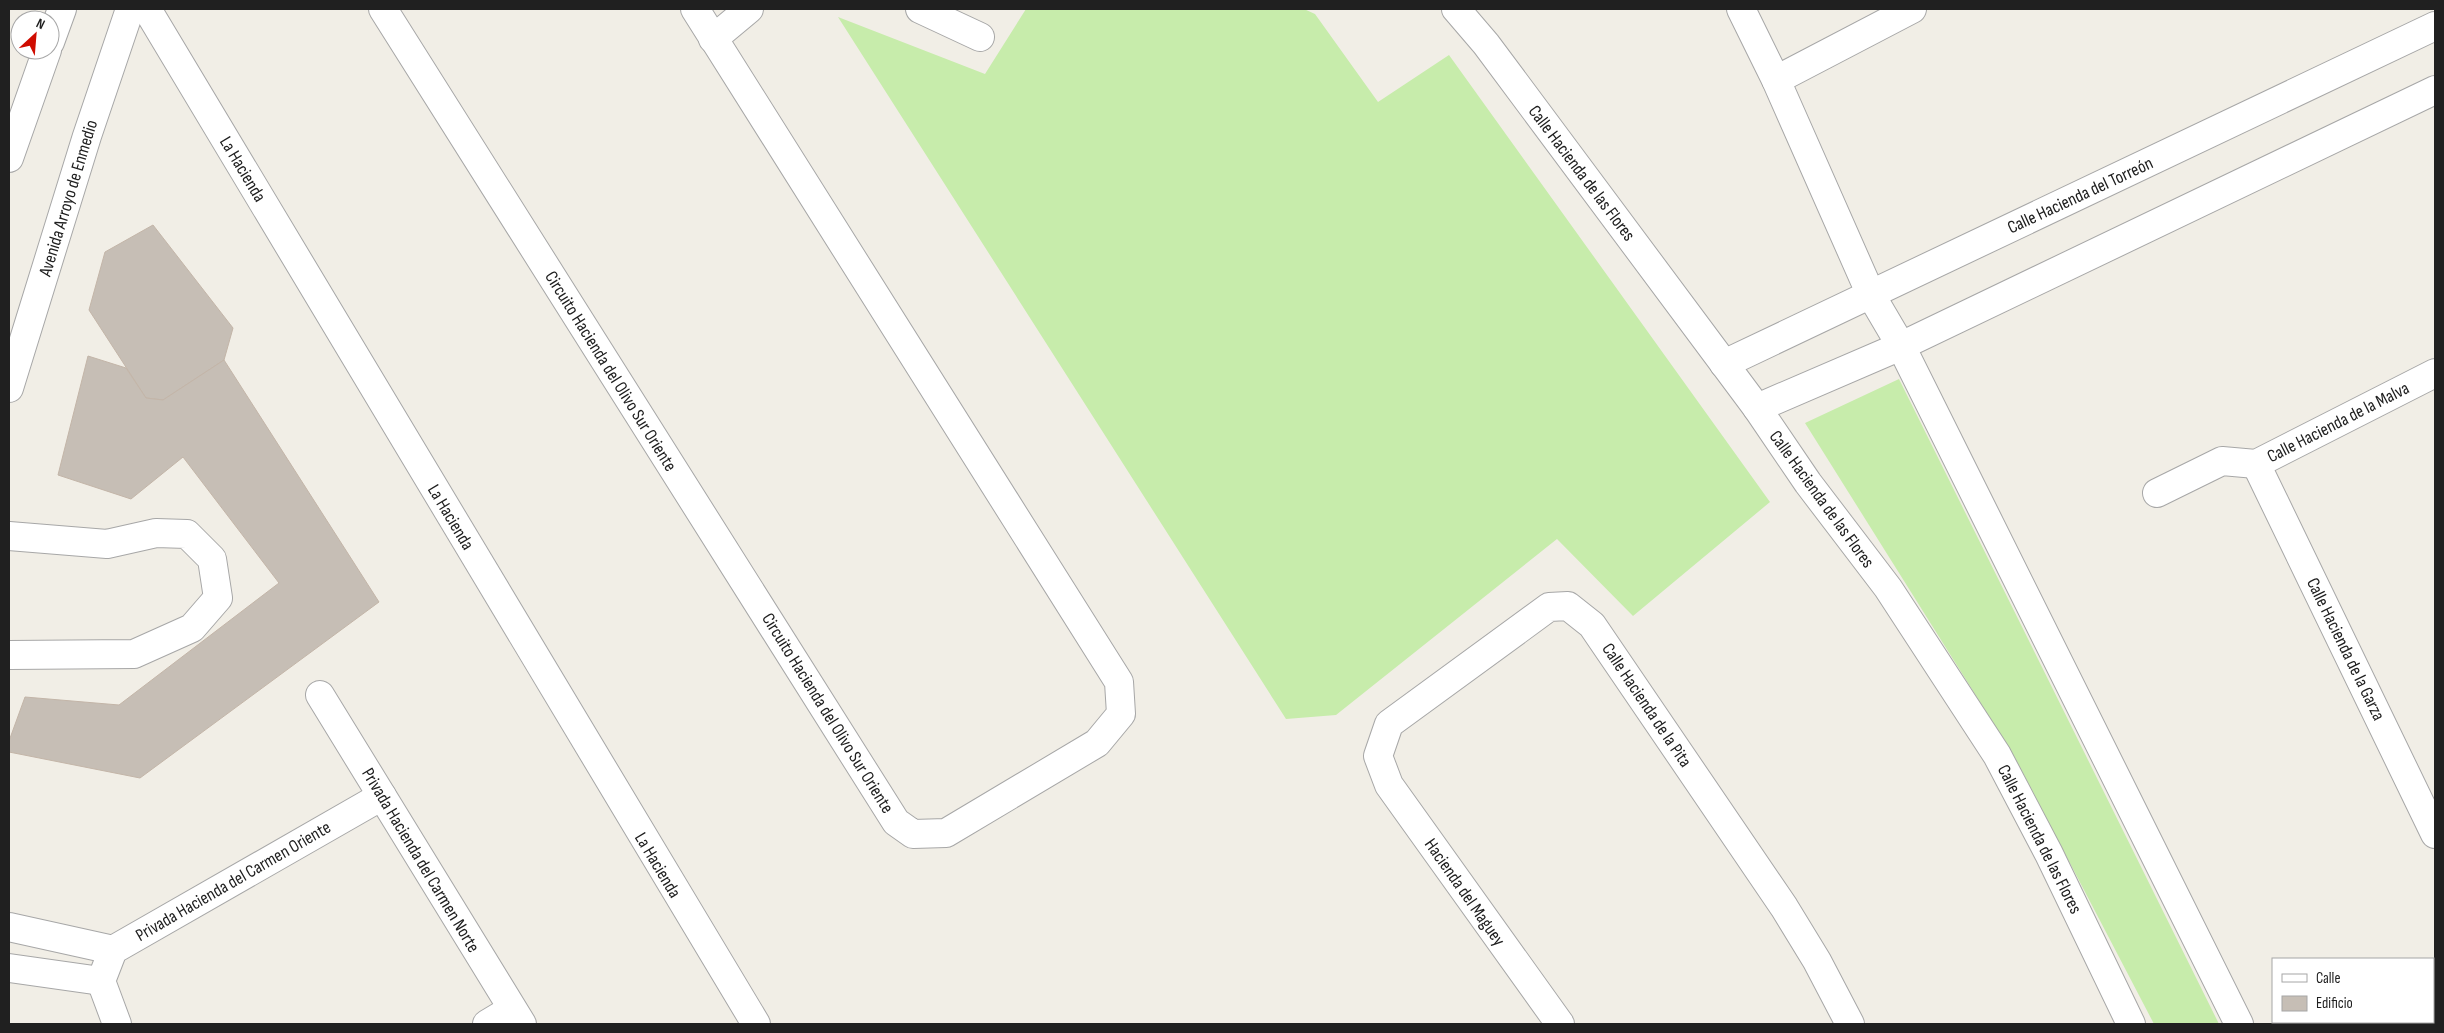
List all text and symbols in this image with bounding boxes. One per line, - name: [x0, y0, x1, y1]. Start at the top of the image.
- north arrow: [10, 10, 60, 60]
- text: N: [33, 14, 48, 33]
- street label: Calle Hacienda de las Flores: [1524, 101, 1639, 245]
- street label: Avenida Arroyo de Enmedio: [34, 117, 102, 280]
- street label: La Hacienda: [215, 133, 270, 206]
- street label: Calle Hacienda del Torreón: [2004, 153, 2156, 238]
- street label: Circuito Hacienda del Olivo Sur Oriente: [540, 267, 681, 475]
- street label: Calle Hacienda de la Malva: [2264, 378, 2413, 467]
- street label: Calle Hacienda de las Flores: [1765, 427, 1878, 572]
- street label: La Hacienda: [423, 481, 478, 554]
- street label: Calle Hacienda de la Garza: [2302, 574, 2389, 724]
- street label: Circuito Hacienda del Olivo Sur Oriente: [757, 609, 898, 817]
- street label: Calle Hacienda de la Pita: [1597, 639, 1696, 771]
- street label: Calle Hacienda de las Flores: [1993, 761, 2086, 917]
- street label: Privada Hacienda del Carmen Norte: [357, 764, 484, 956]
- street label: Privada Hacienda del Carmen Oriente: [132, 817, 335, 946]
- street label: La Hacienda: [630, 829, 685, 902]
- street label: Hacienda del Maguey: [1420, 835, 1509, 950]
- legend: [2272, 958, 2434, 1023]
- text: Calle: [2316, 969, 2340, 988]
- text: Edificio: [2316, 994, 2353, 1013]

